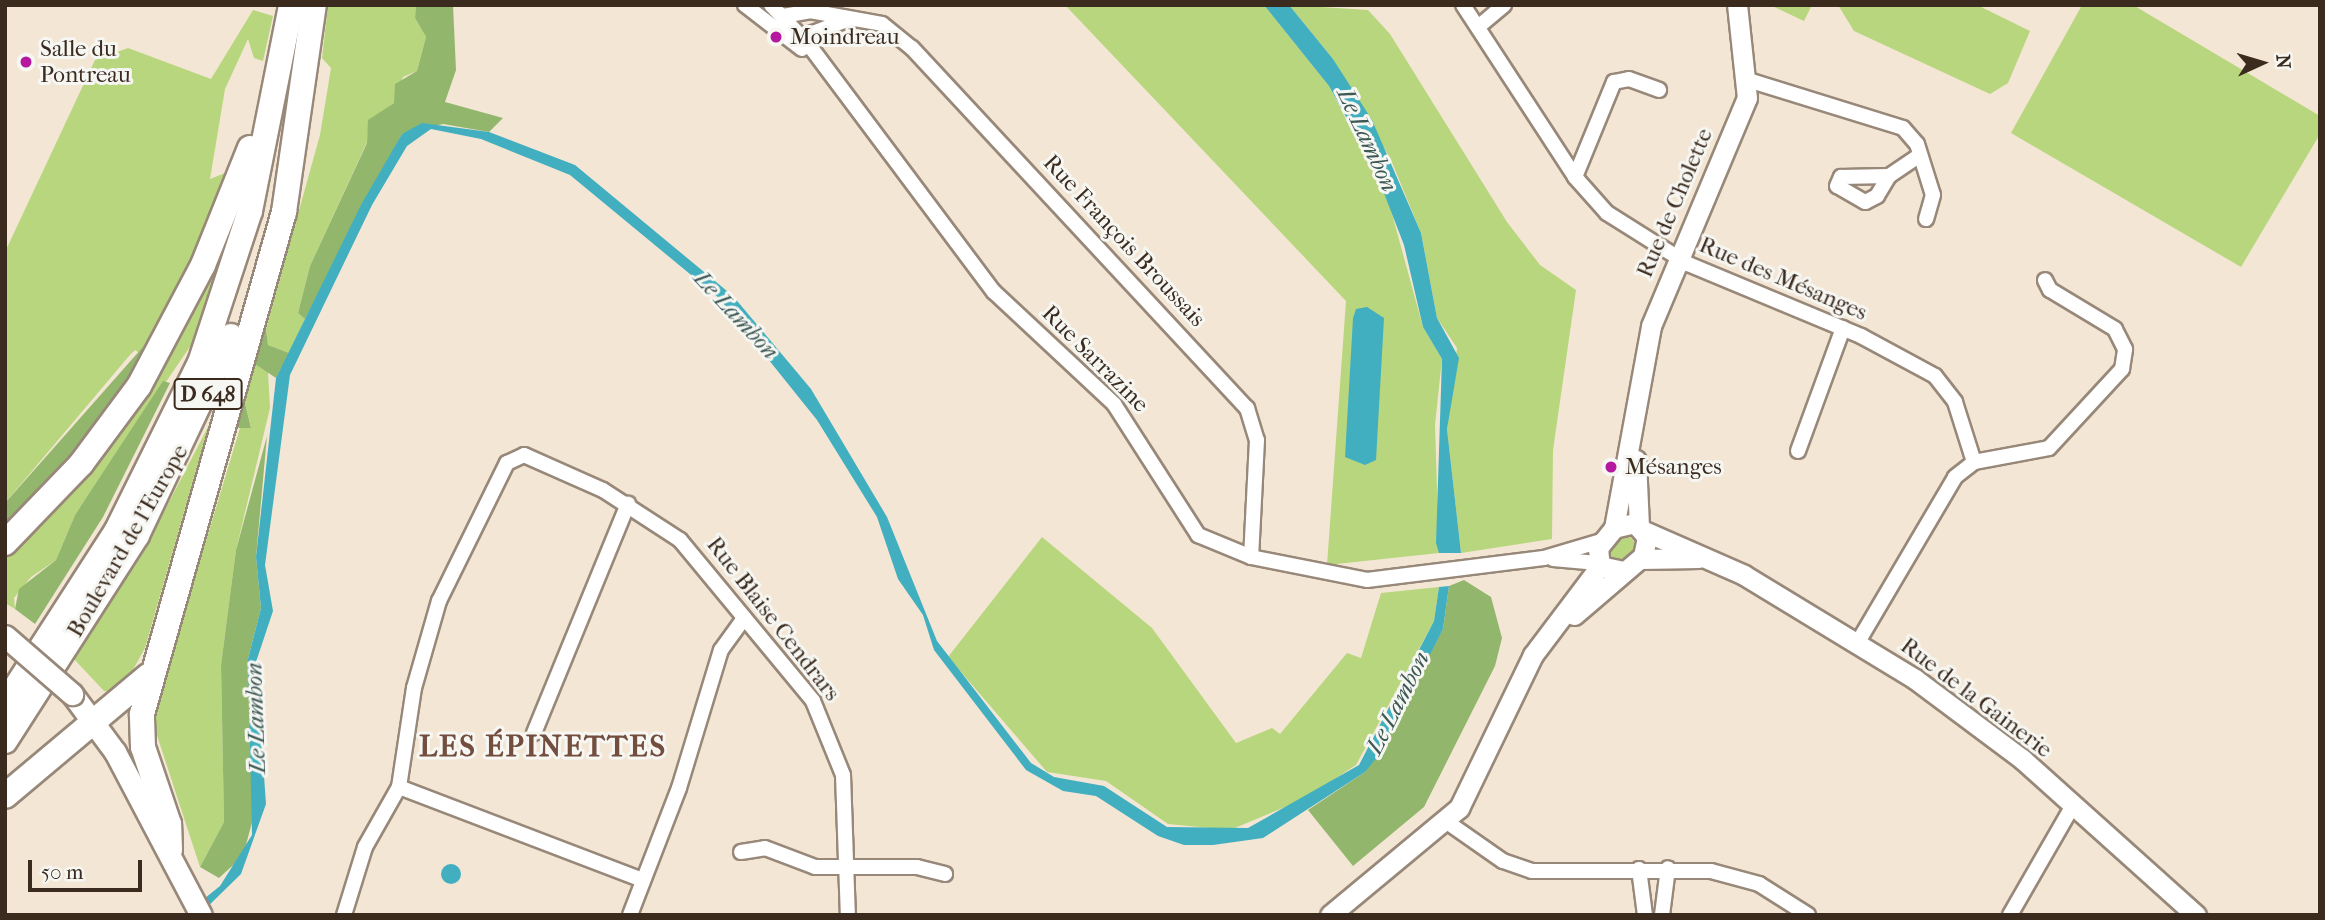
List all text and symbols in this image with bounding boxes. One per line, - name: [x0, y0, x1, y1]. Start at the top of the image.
- place label: Moindreau: [790, 23, 899, 51]
- north arrow: [2227, 28, 2297, 98]
- marker: Moindreau: [768, 29, 784, 45]
- place label: Salle du Pontreau: [40, 35, 131, 89]
- marker: Salle du Pontreau: [18, 54, 34, 70]
- text: N: [2271, 54, 2294, 69]
- water label: Le Lambon: [1330, 83, 1404, 197]
- street label: Rue de Cholette: [1631, 124, 1719, 282]
- street label: Rue François Broussais: [1037, 149, 1211, 333]
- street label: Rue des Mésanges: [1695, 231, 1871, 327]
- water label: Le Lambon: [687, 264, 785, 366]
- street label: Rue Sarrazine: [1036, 300, 1154, 418]
- road number: D 648: [173, 376, 243, 412]
- street label: Boulevard de l'Europe: [62, 440, 194, 642]
- place label: Mésanges: [1625, 453, 1722, 481]
- marker: Mésanges: [1603, 459, 1619, 475]
- street label: Rue Blaise Cendrars: [700, 532, 846, 706]
- street label: Rue de la Gainerie: [1895, 632, 2057, 764]
- water label: Le Lambon: [1360, 647, 1436, 759]
- water label: Le Lambon: [240, 662, 272, 774]
- district label: LES ÉPINETTES: [421, 729, 665, 765]
- scale bar: [32, 846, 145, 890]
- text: 50 m: [41, 860, 84, 884]

